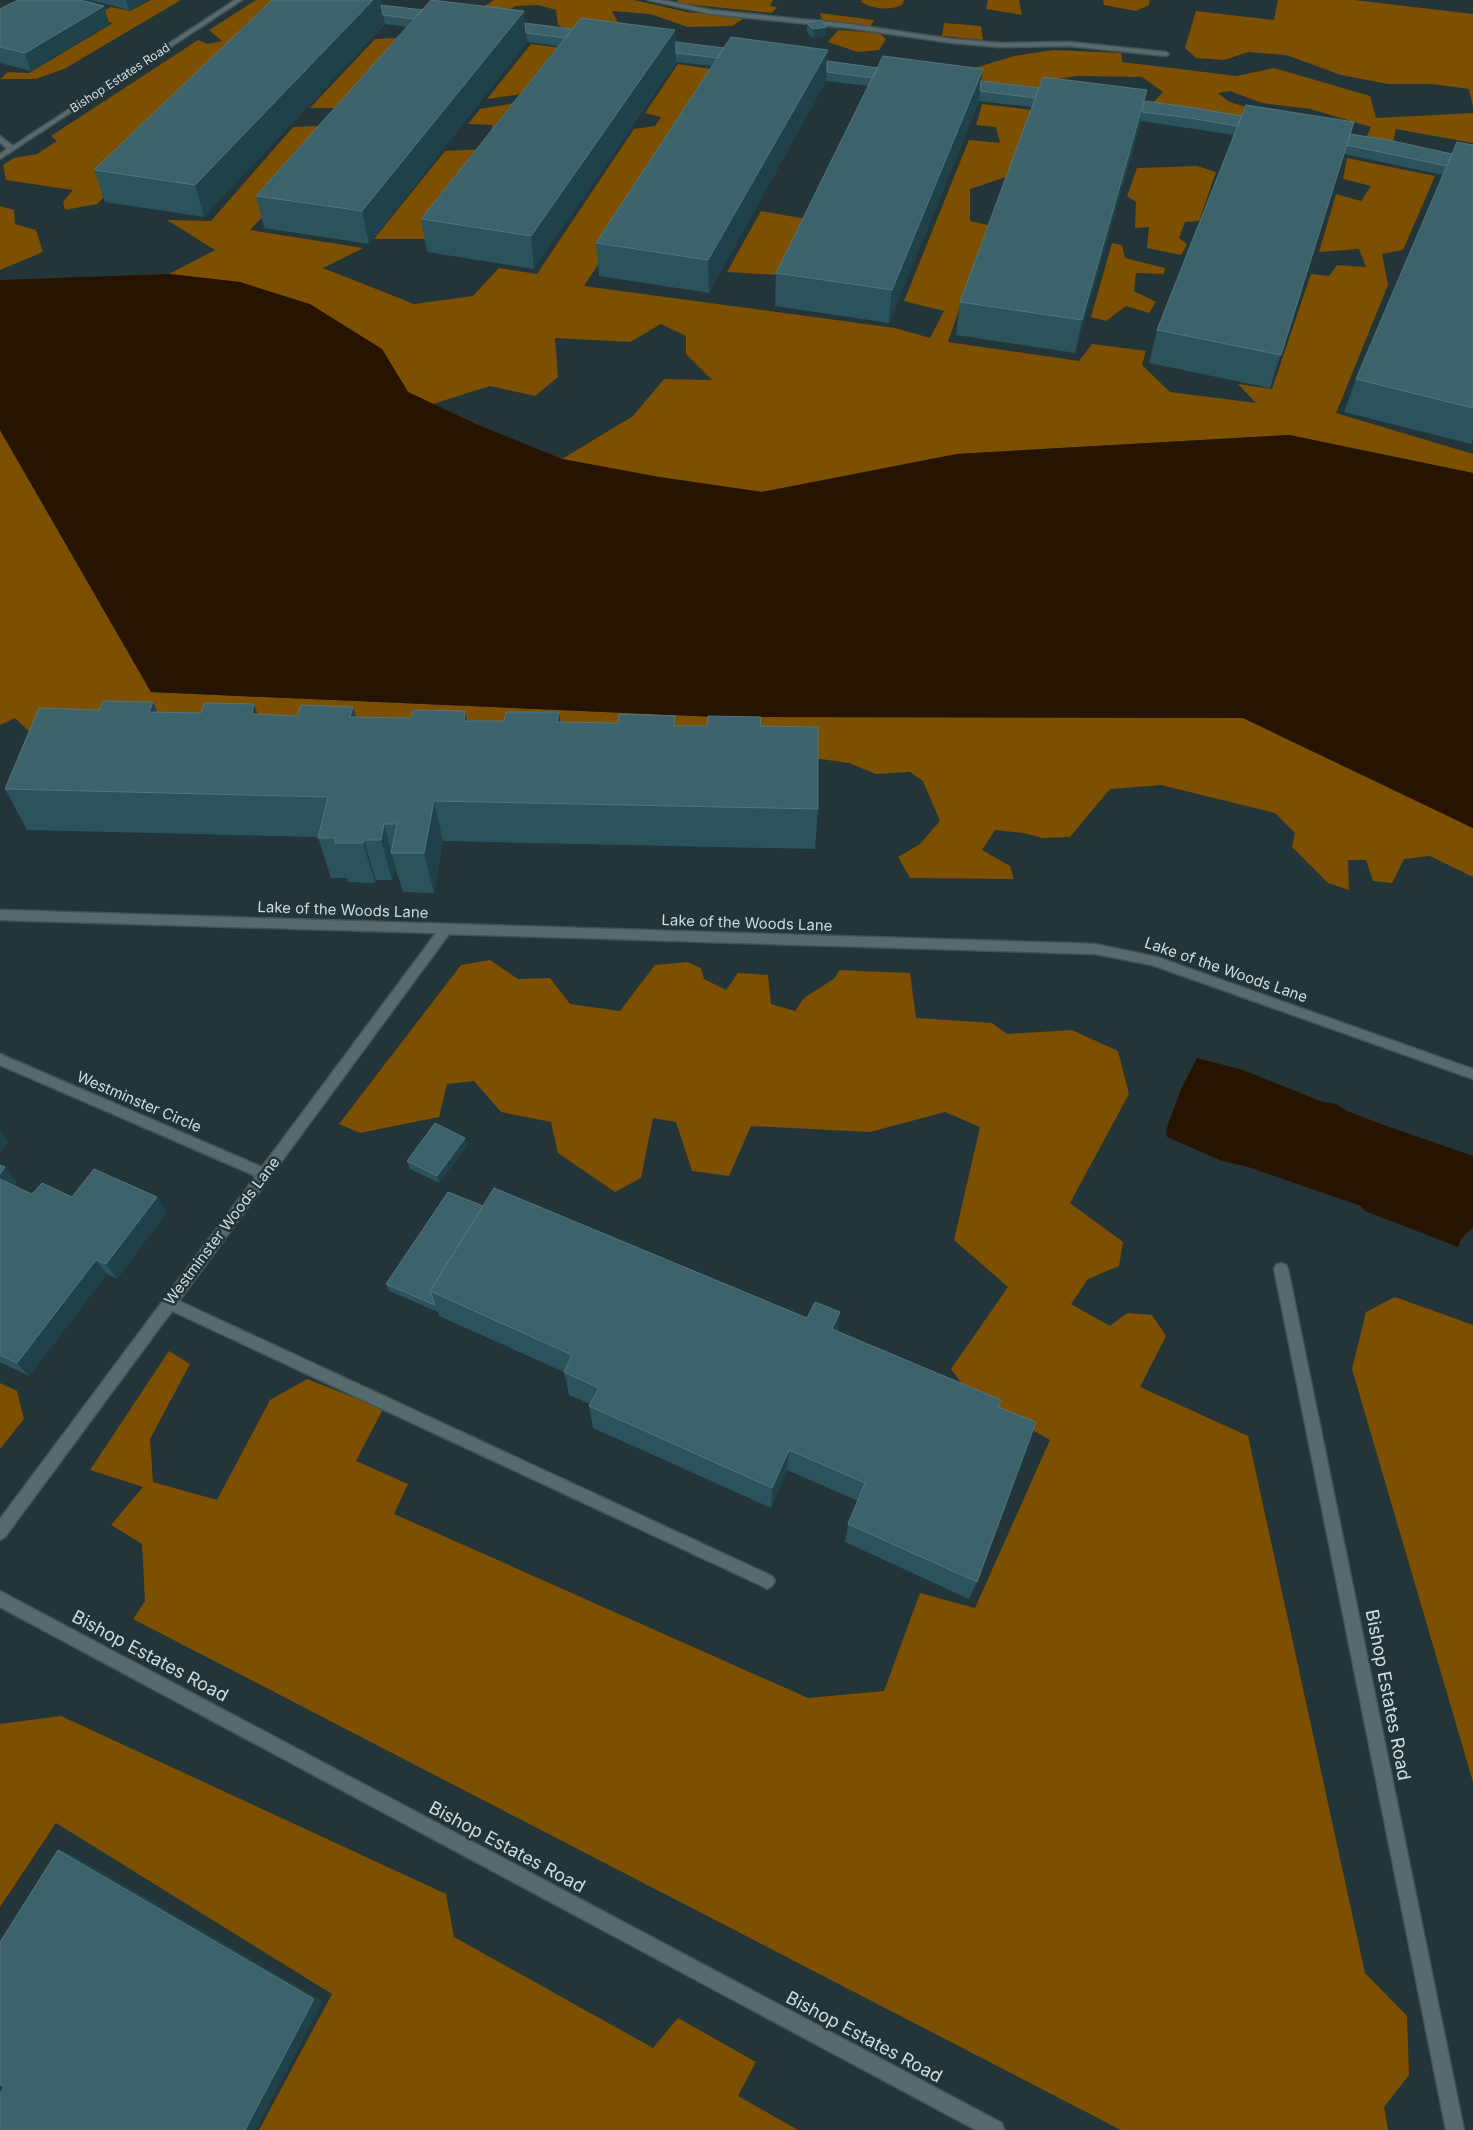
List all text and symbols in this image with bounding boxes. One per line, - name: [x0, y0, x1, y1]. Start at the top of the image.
- street label: Bishop Estates Road: [67, 40, 172, 115]
- street label: Lake of the Woods Lane: [257, 897, 429, 922]
- street label: Lake of the Woods Lane: [661, 910, 833, 935]
- street label: Lake of the Woods Lane: [1142, 933, 1310, 1006]
- street label: Westminster Circle: [74, 1067, 204, 1136]
- street label: Westminster Woods Lane: [160, 1153, 283, 1308]
- street label: Bishop Estates Road: [69, 1605, 232, 1706]
- street label: Bishop Estates Road: [1362, 1608, 1415, 1782]
- street label: Bishop Estates Road: [426, 1796, 589, 1897]
- street label: Bishop Estates Road: [783, 1986, 946, 2087]

